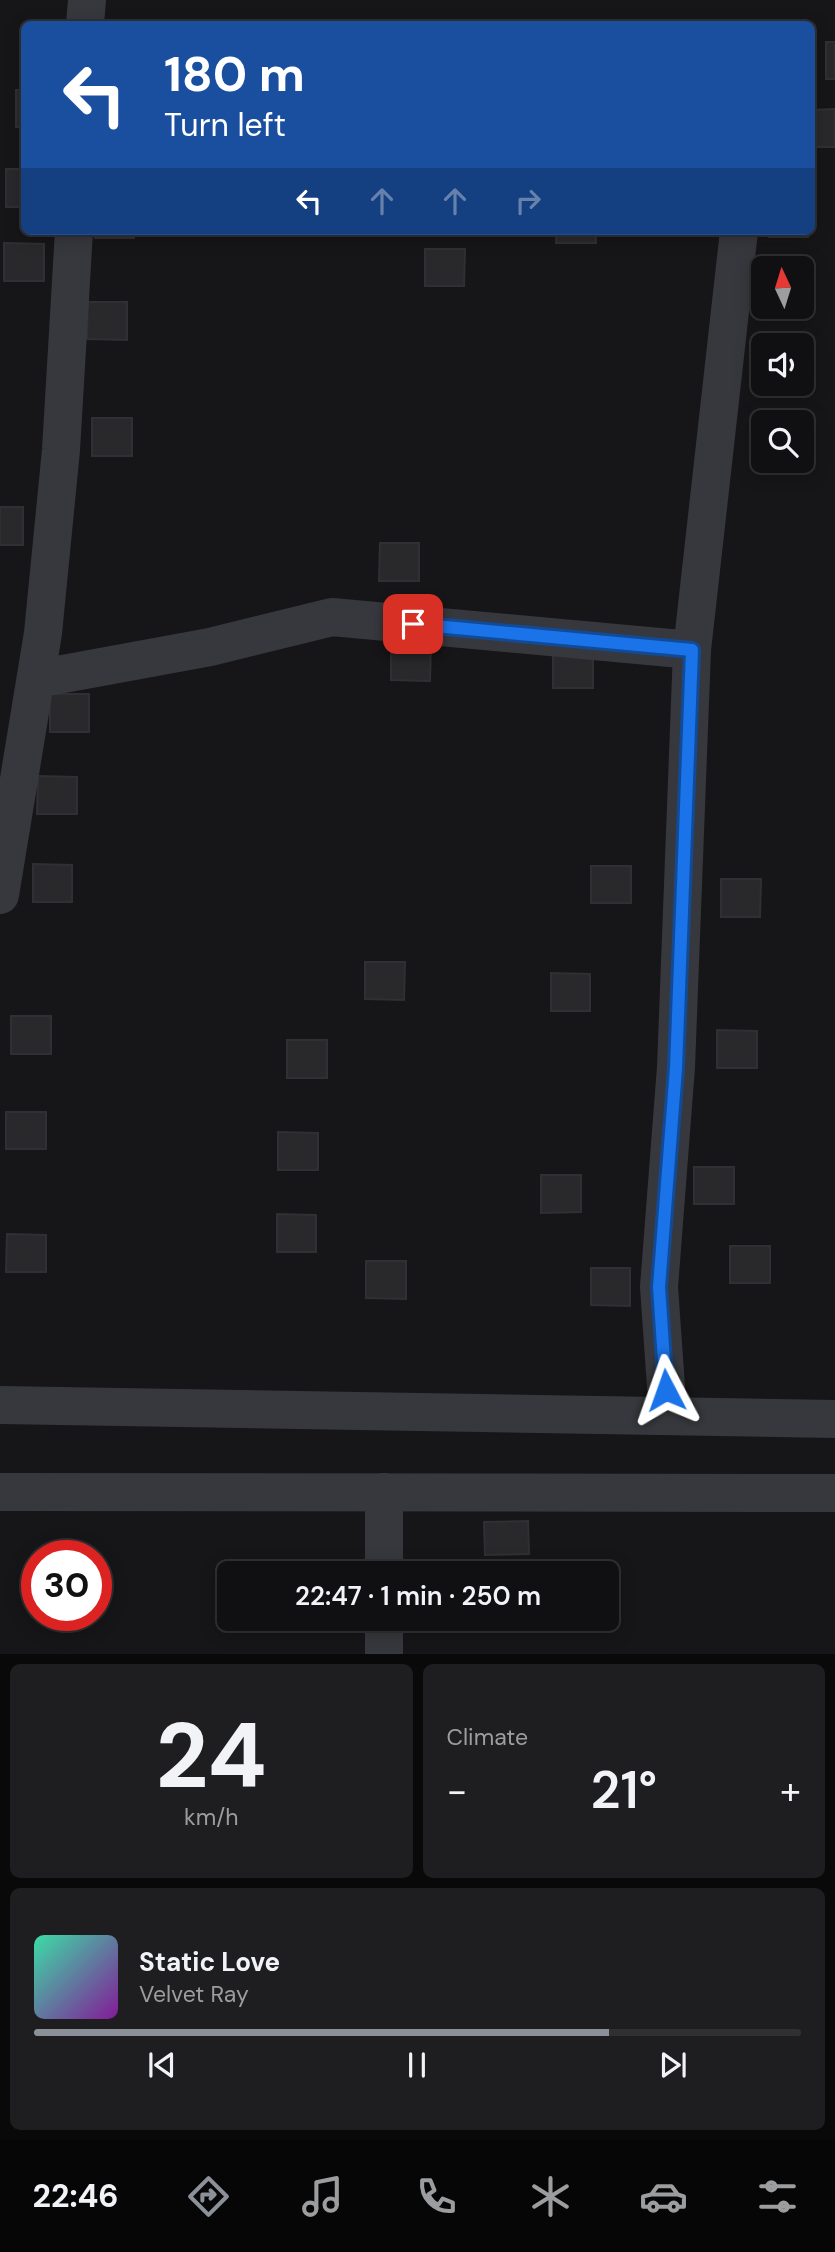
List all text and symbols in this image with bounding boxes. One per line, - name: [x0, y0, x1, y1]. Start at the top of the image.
- text: 180 m: [164, 42, 305, 106]
- icon: left: [49, 49, 140, 140]
- text: Turn left: [164, 104, 286, 146]
- icon: left: [290, 182, 328, 220]
- icon: ahead: [363, 182, 401, 220]
- icon: ahead: [436, 182, 474, 220]
- icon: right: [509, 182, 547, 220]
- north arrow: [751, 256, 814, 318]
- map controls: [751, 256, 814, 473]
- button: sound: [751, 333, 814, 396]
- button: search: [751, 410, 814, 473]
- pin: [383, 594, 443, 654]
- icon: arrive: [394, 605, 432, 643]
- position arrow: [629, 1353, 703, 1427]
- speed limit sign: 30: [21, 1540, 112, 1631]
- text: 22:47 · 1 min · 250 m: [295, 1579, 541, 1613]
- text: 24: [156, 1697, 267, 1815]
- text: Climate: [447, 1722, 528, 1752]
- text: 21°: [590, 1756, 657, 1824]
- text: −: [447, 1766, 467, 1816]
- text: +: [780, 1766, 801, 1816]
- text: km/h: [184, 1802, 238, 1832]
- text: Static Love: [139, 1945, 280, 1979]
- text: Velvet Ray: [139, 1979, 249, 2009]
- icon: previous: [143, 2046, 181, 2084]
- icon: pause: [398, 2046, 436, 2084]
- icon: next: [654, 2046, 692, 2084]
- icon: directions: [184, 2172, 233, 2221]
- icon: music: [298, 2172, 347, 2221]
- icon: phone: [412, 2172, 461, 2221]
- icon: climate: [526, 2172, 575, 2221]
- icon: car: [639, 2172, 688, 2221]
- icon: filters: [753, 2172, 802, 2221]
- text: 22:46: [32, 2175, 119, 2217]

